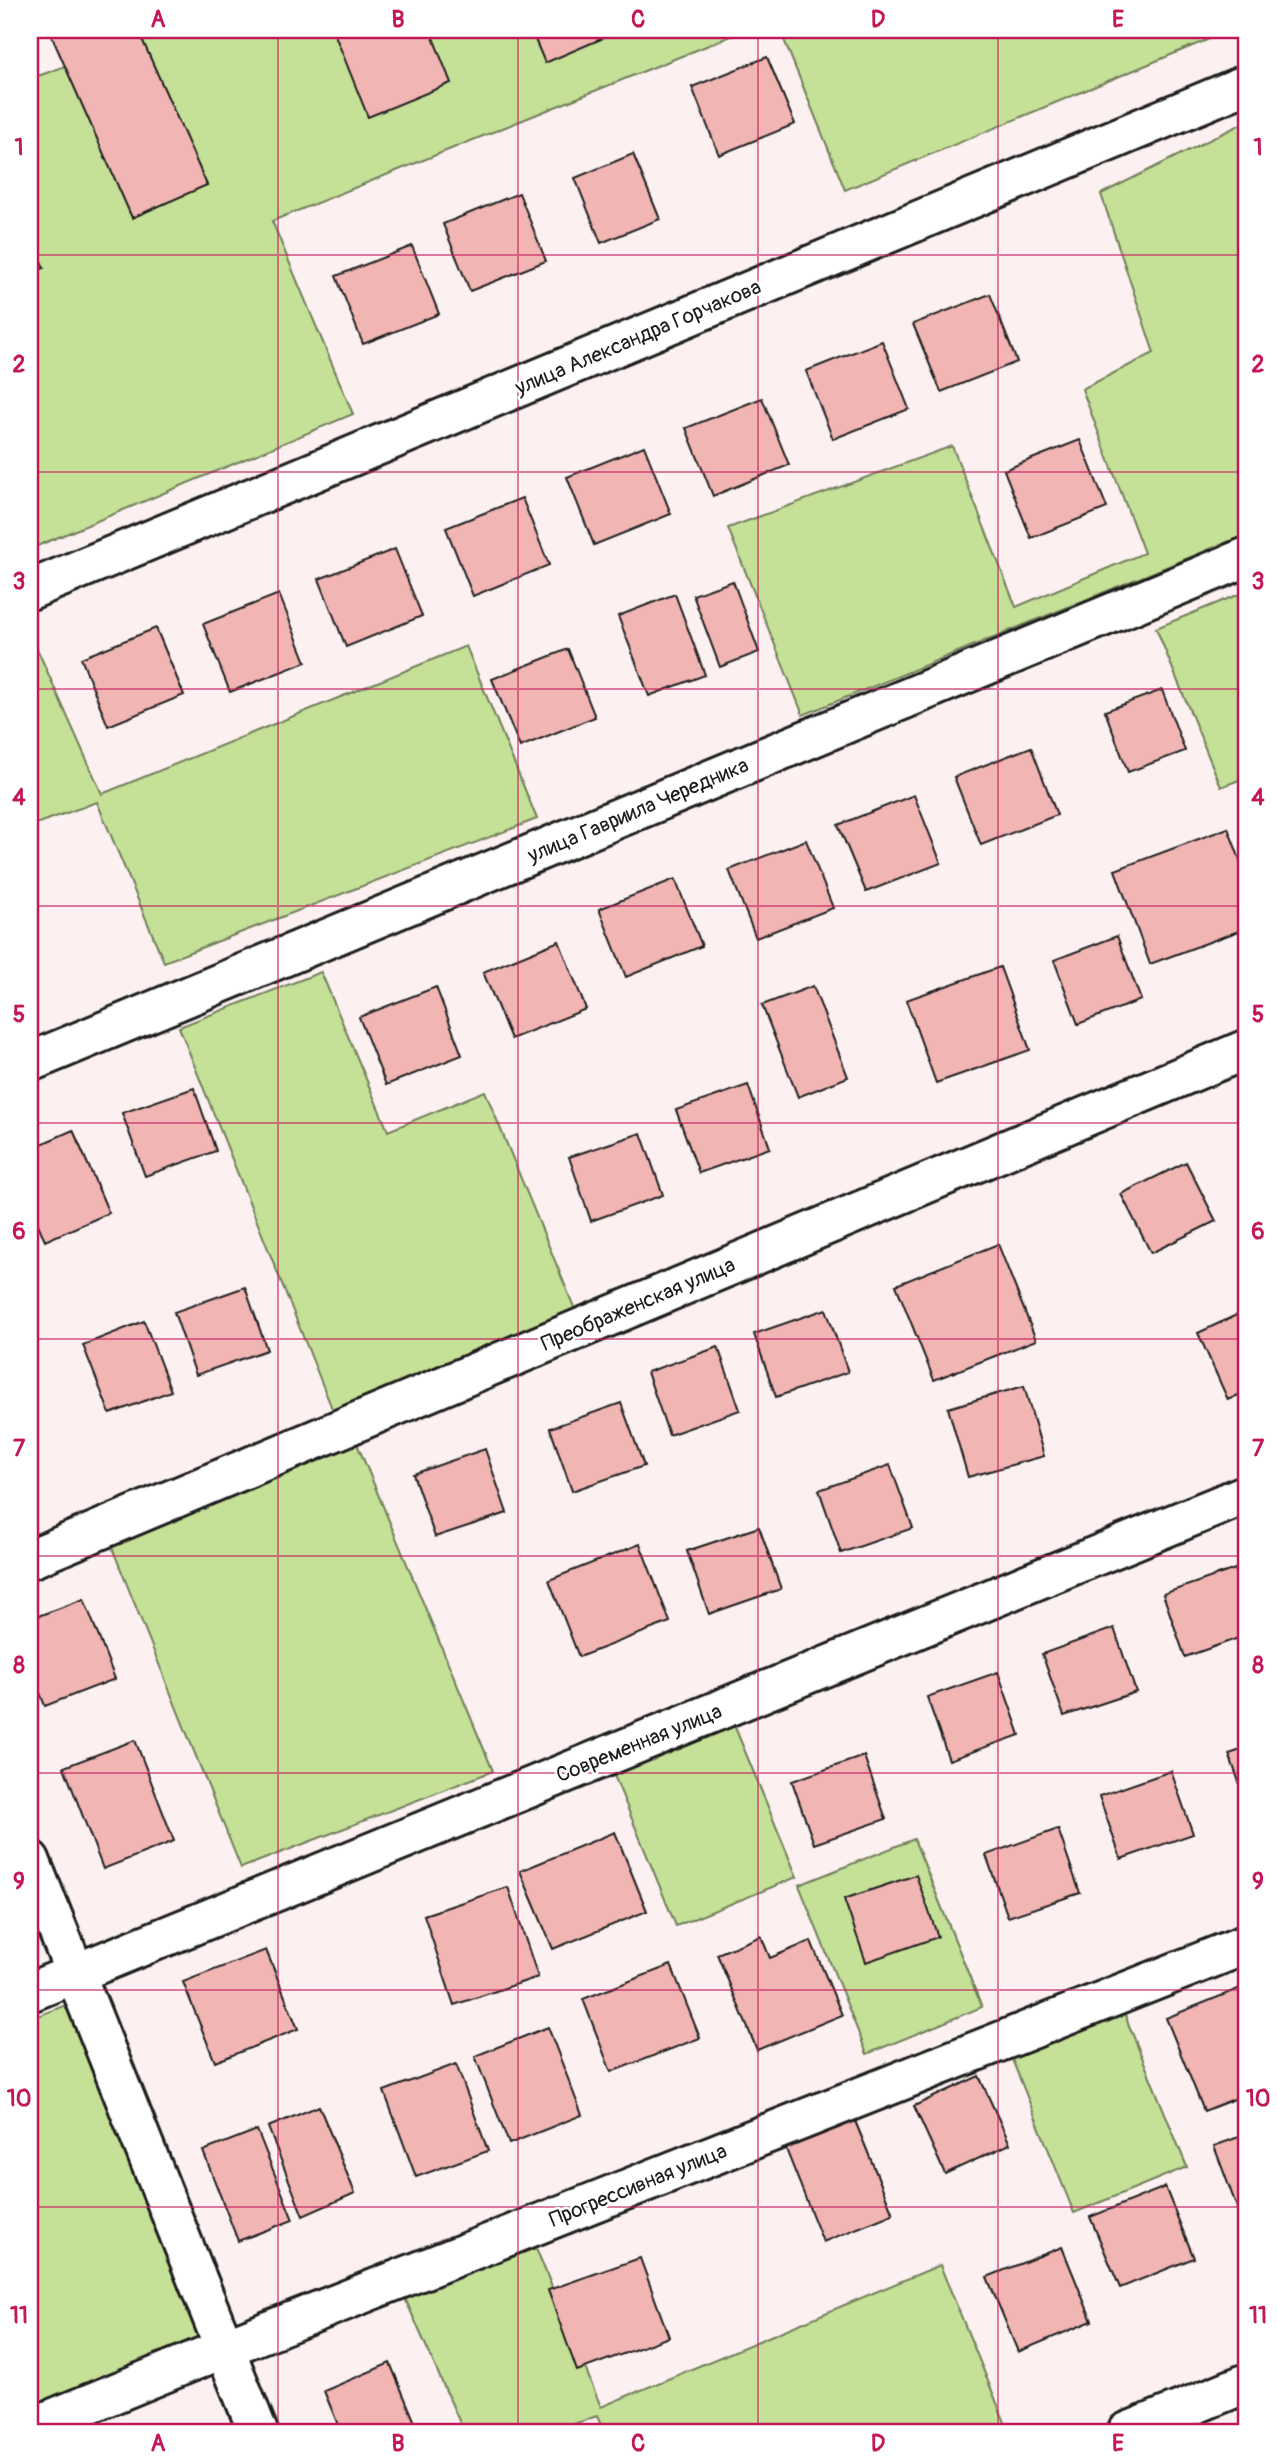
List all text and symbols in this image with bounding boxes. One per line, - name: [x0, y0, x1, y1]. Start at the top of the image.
- text: A: [151, 5, 166, 34]
- text: B: [391, 5, 405, 34]
- text: C: [631, 5, 645, 34]
- text: D: [871, 5, 885, 34]
- text: E: [1112, 5, 1124, 34]
- text: 1: [15, 133, 24, 162]
- text: 1: [1254, 133, 1263, 162]
- street label: улица Александра Горчакова: [510, 273, 765, 402]
- text: 2: [13, 350, 26, 379]
- text: 2: [1252, 350, 1265, 379]
- text: 3: [13, 567, 25, 596]
- text: 3: [1252, 567, 1264, 596]
- street label: улица Гавриила Чередника: [523, 752, 753, 870]
- text: 4: [12, 783, 26, 812]
- text: 4: [1251, 783, 1265, 812]
- text: 5: [13, 1000, 25, 1029]
- text: 5: [1252, 1000, 1264, 1029]
- text: 6: [12, 1217, 26, 1246]
- text: 6: [1251, 1217, 1265, 1246]
- street label: Преображенская улица: [537, 1251, 739, 1358]
- text: 7: [13, 1434, 26, 1463]
- text: 7: [1252, 1434, 1265, 1463]
- text: 8: [13, 1651, 25, 1680]
- text: 8: [1252, 1651, 1264, 1680]
- street label: Современная улица: [552, 1698, 726, 1789]
- text: 9: [13, 1867, 25, 1896]
- text: 9: [1252, 1867, 1264, 1896]
- text: 10: [7, 2084, 31, 2113]
- text: 10: [1246, 2084, 1270, 2113]
- street label: Прогрессивная улица: [545, 2138, 731, 2233]
- text: 11: [10, 2301, 28, 2330]
- text: 11: [1249, 2301, 1267, 2330]
- text: A: [151, 2429, 166, 2458]
- text: B: [391, 2429, 405, 2458]
- text: C: [631, 2429, 645, 2458]
- text: D: [871, 2429, 885, 2458]
- text: E: [1112, 2429, 1124, 2458]

